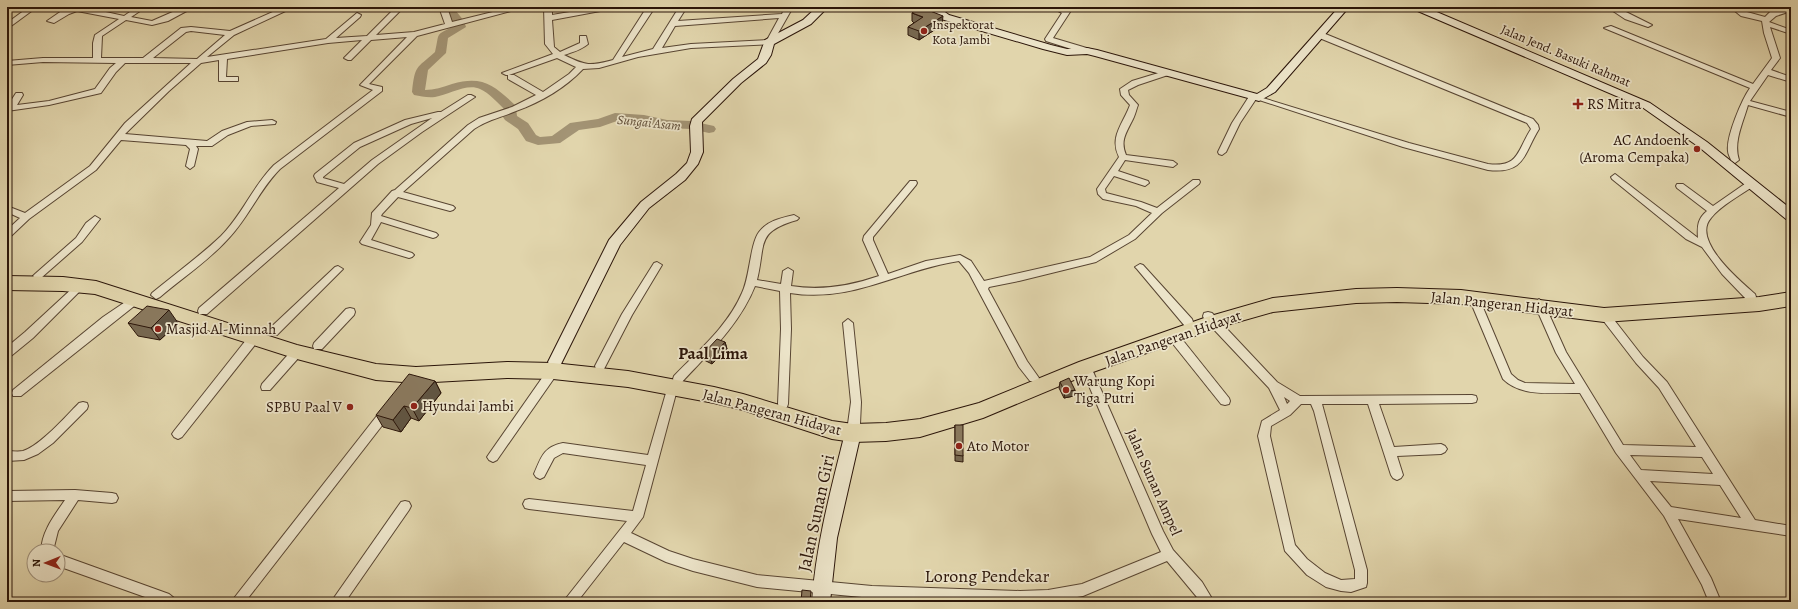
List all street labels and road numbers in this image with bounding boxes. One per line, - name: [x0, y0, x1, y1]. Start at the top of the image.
- street label: Jalan Jend. Basuki Rahmat: [1498, 20, 1634, 91]
- street label: Jalan Pangeran Hidayat: [1430, 287, 1574, 321]
- street label: Jalan Pangeran Hidayat: [1102, 305, 1244, 371]
- street label: Jalan Pangeran Hidayat: [700, 384, 844, 440]
- street label: Jalan Sunan Ampel: [1121, 425, 1187, 539]
- street label: Jalan Sunan Giri: [792, 452, 840, 574]
- street label: Lorong Pendekar: [925, 564, 1050, 588]

